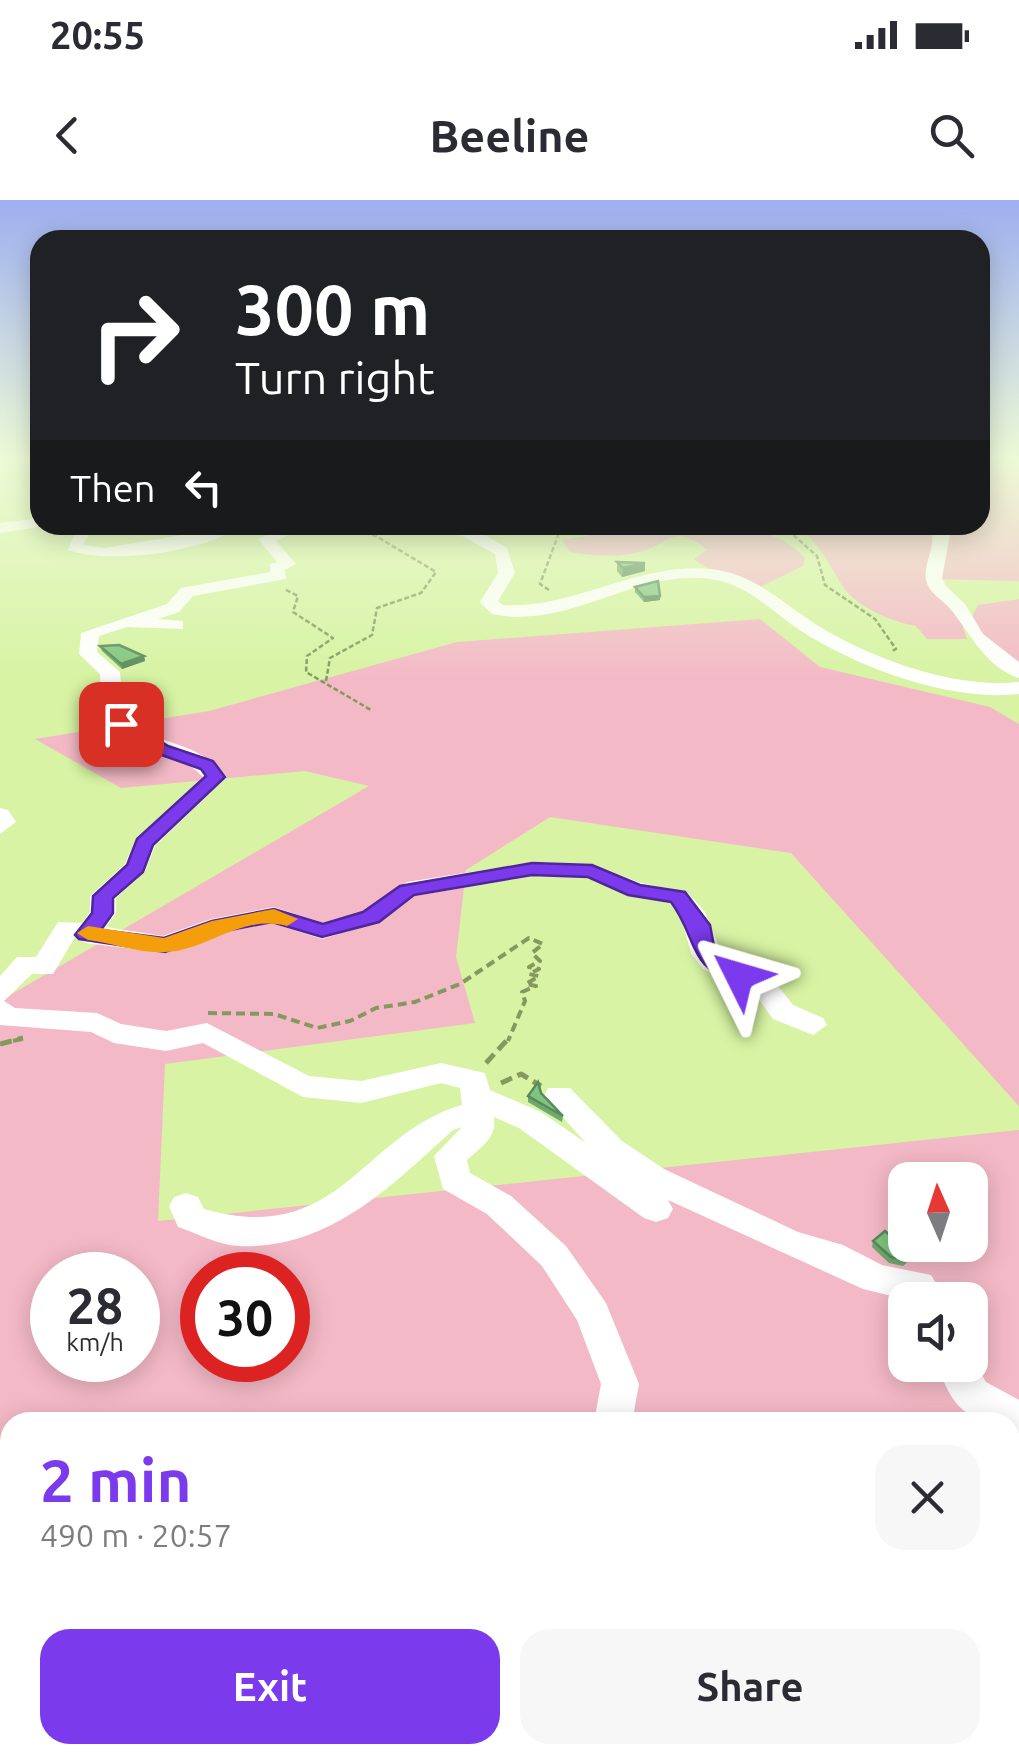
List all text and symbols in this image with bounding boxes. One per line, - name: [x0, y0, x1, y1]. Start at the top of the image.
- text: 20:55: [50, 14, 145, 56]
- icon: back: [40, 108, 95, 163]
- icon: search: [924, 108, 979, 163]
- text: Beeline: [429, 110, 590, 161]
- icon: right: [70, 270, 200, 400]
- text: 300 m: [235, 270, 430, 348]
- text: Turn right: [235, 352, 435, 403]
- icon: left: [176, 460, 231, 515]
- text: Then: [70, 467, 156, 509]
- pin: [79, 682, 164, 767]
- icon: arrive: [94, 697, 149, 752]
- position arrow: [687, 924, 791, 1028]
- north arrow: [888, 1162, 988, 1262]
- map controls: [888, 1162, 988, 1382]
- speed limit sign: 30: [180, 1252, 310, 1382]
- text: 28: [67, 1277, 123, 1333]
- button: sound: [888, 1282, 988, 1382]
- text: km/h: [66, 1328, 124, 1356]
- button: close: [875, 1445, 980, 1550]
- text: 2 min: [40, 1446, 192, 1513]
- text: 490 m · 20:57: [40, 1517, 232, 1553]
- button: Exit: [40, 1629, 500, 1744]
- button: Share: [520, 1629, 980, 1744]

